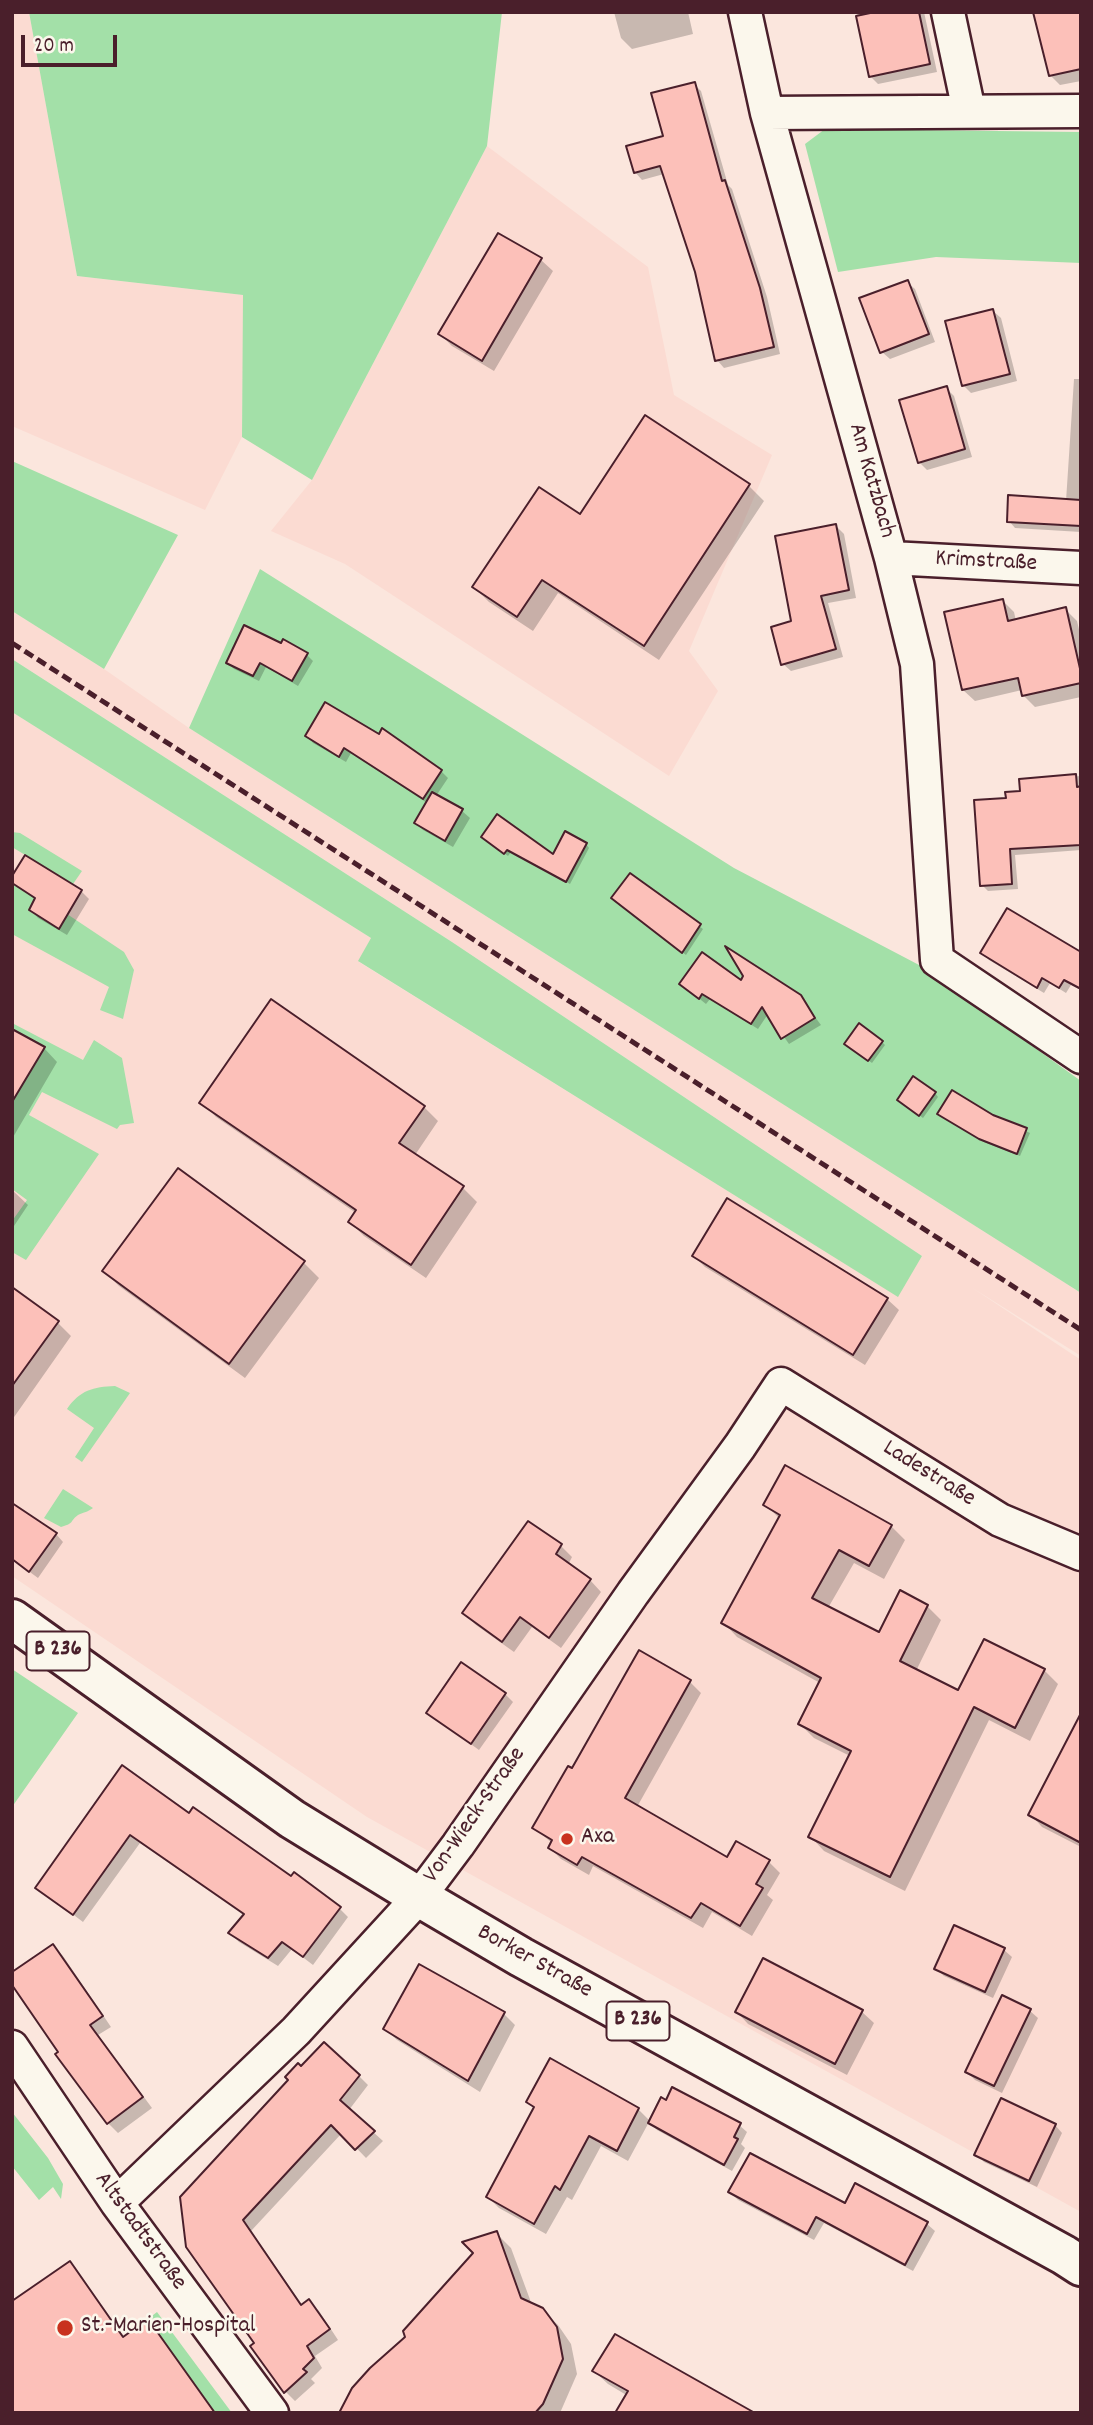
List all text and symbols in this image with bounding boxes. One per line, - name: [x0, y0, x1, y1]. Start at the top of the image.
- scale bar: [24, 21, 121, 65]
- text: 20 m: [34, 32, 74, 62]
- street label: Am Katzbach: [840, 420, 900, 542]
- street label: Krimstraße: [934, 546, 1038, 580]
- street label: Ladestraße: [876, 1435, 980, 1515]
- road number: B 236: [27, 1632, 90, 1670]
- street label: Von-Wieck-Straße: [418, 1742, 534, 1890]
- place label: Axa: [581, 1825, 614, 1853]
- marker: Axa: [559, 1831, 575, 1847]
- street label: Borker Straße: [471, 1920, 597, 2006]
- road number: B 236: [606, 2002, 670, 2040]
- street label: Altstadtstraße: [86, 2167, 192, 2297]
- place label: St.-Marien-Hospital: [81, 2314, 255, 2342]
- marker: St.-Marien-Hospital: [55, 2318, 75, 2338]

